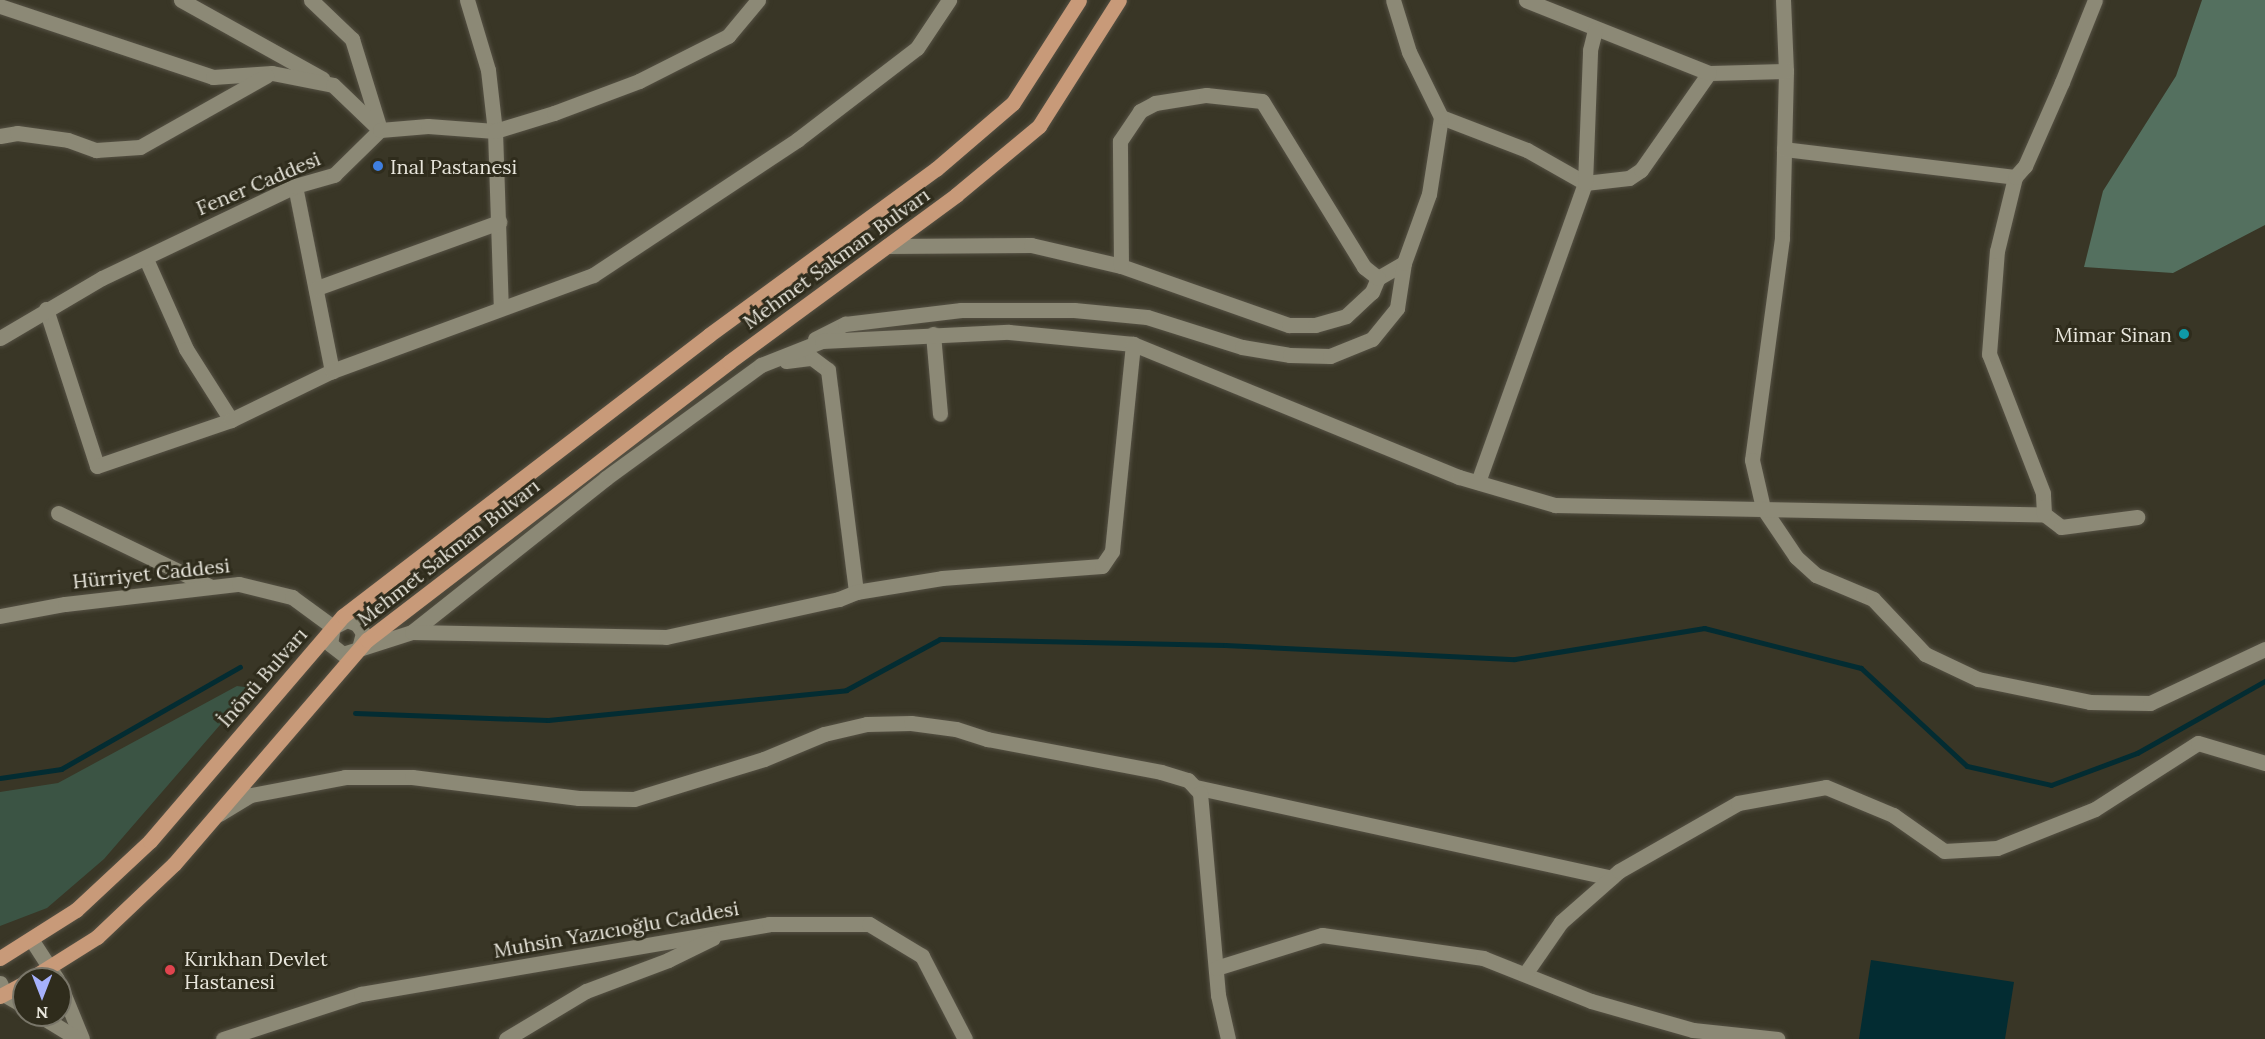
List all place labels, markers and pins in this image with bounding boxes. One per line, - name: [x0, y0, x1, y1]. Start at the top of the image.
- place label: Inal Pastanesi: [390, 154, 517, 178]
- marker: Inal Pastanesi: [371, 159, 385, 173]
- place label: Mimar Sinan: [2054, 322, 2172, 346]
- marker: Mimar Sinan: [2177, 327, 2191, 341]
- place label: Kırıkhan Devlet Hastanesi: [184, 946, 328, 993]
- marker: Kırıkhan Devlet Hastanesi: [161, 961, 179, 979]

